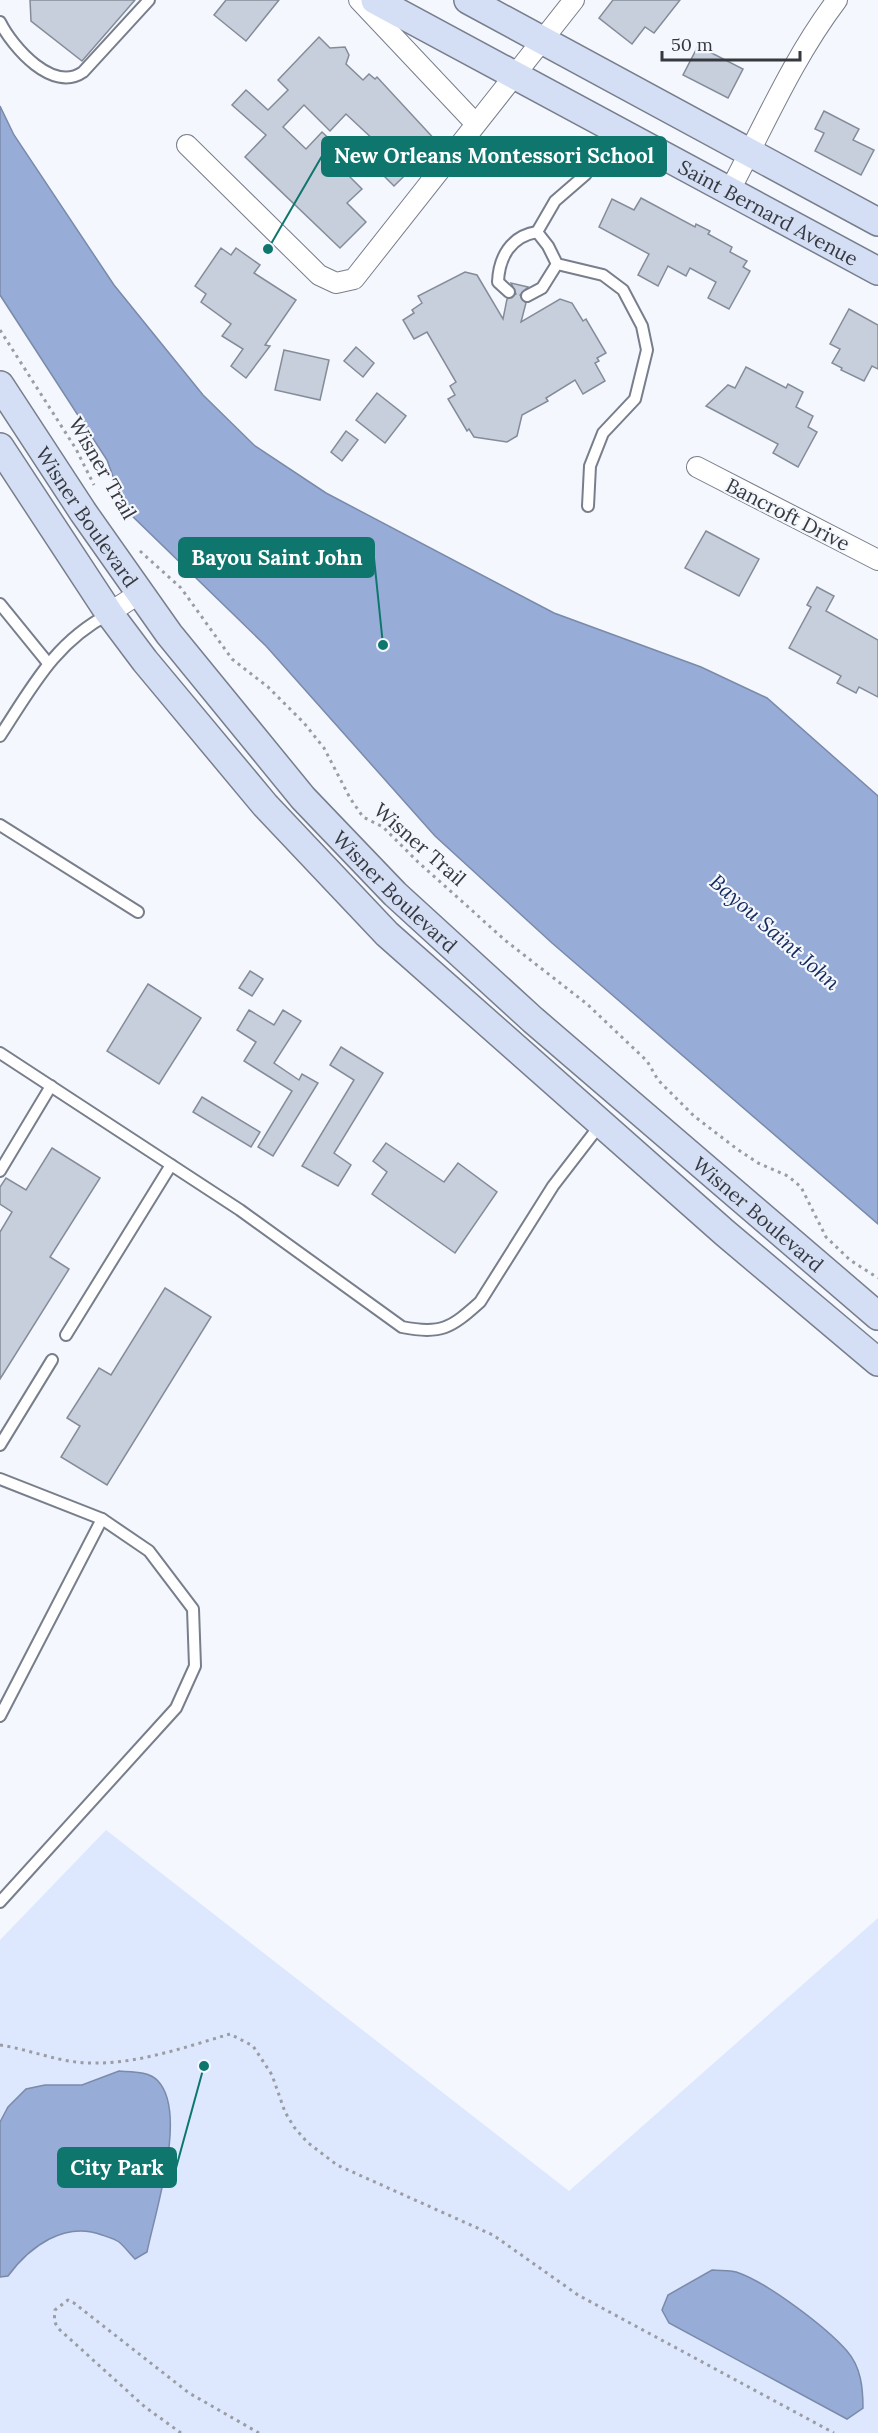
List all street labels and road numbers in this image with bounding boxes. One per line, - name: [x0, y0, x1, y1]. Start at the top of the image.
- street label: Saint Bernard Avenue: [674, 153, 863, 271]
- street label: Wisner Trail: [64, 412, 142, 524]
- street label: Wisner Boulevard: [31, 442, 144, 592]
- street label: Bancroft Drive: [722, 472, 854, 556]
- street label: Wisner Trail: [369, 797, 471, 891]
- street label: Wisner Boulevard: [328, 825, 463, 958]
- street label: Wisner Boulevard: [688, 1151, 829, 1277]

